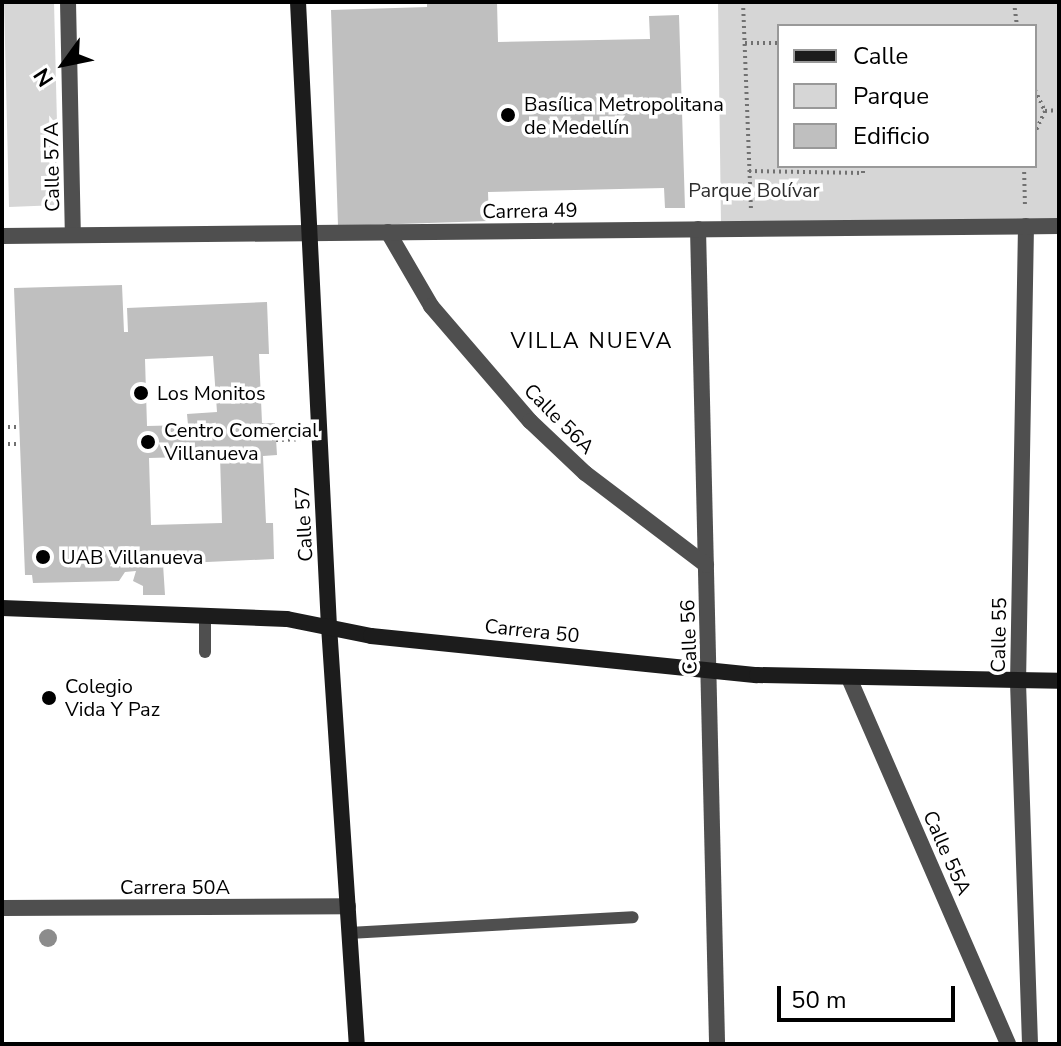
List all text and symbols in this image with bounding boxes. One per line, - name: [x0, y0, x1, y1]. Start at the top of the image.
- north arrow: [24, 24, 104, 104]
- legend: [777, 24, 1037, 168]
- text: Calle: [853, 40, 908, 72]
- text: N: [27, 62, 61, 92]
- text: Parque: [853, 80, 929, 112]
- place label: Basílica Metropolitana de Medellín: [524, 92, 724, 139]
- marker: Basílica Metropolitana de Medellín: [499, 106, 517, 124]
- text: Edificio: [853, 120, 930, 152]
- street label: Calle 57A: [39, 122, 65, 212]
- park label: Parque Bolívar: [688, 178, 820, 202]
- street label: Carrera 49: [482, 198, 578, 224]
- district label: VILLA NUEVA: [511, 329, 673, 355]
- street label: Calle 56A: [519, 379, 599, 459]
- place label: Los Monitos: [157, 381, 265, 405]
- marker: Los Monitos: [132, 384, 150, 402]
- place label: Centro Comercial Villanueva: [164, 418, 318, 465]
- marker: Centro Comercial Villanueva: [139, 433, 157, 451]
- street label: Calle 57: [290, 486, 318, 562]
- place label: UAB Villanueva: [61, 545, 203, 569]
- marker: UAB Villanueva: [32, 546, 54, 568]
- street label: Calle 55: [986, 597, 1012, 673]
- street label: Calle 56: [676, 599, 702, 675]
- street label: Carrera 50: [483, 614, 581, 648]
- place label: Colegio Vida Y Paz: [65, 674, 160, 721]
- marker: Colegio Vida Y Paz: [40, 689, 58, 707]
- street label: Calle 55A: [918, 807, 976, 899]
- street label: Carrera 50A: [120, 875, 230, 899]
- scale bar: [781, 970, 959, 1020]
- text: 50 m: [791, 984, 847, 1016]

